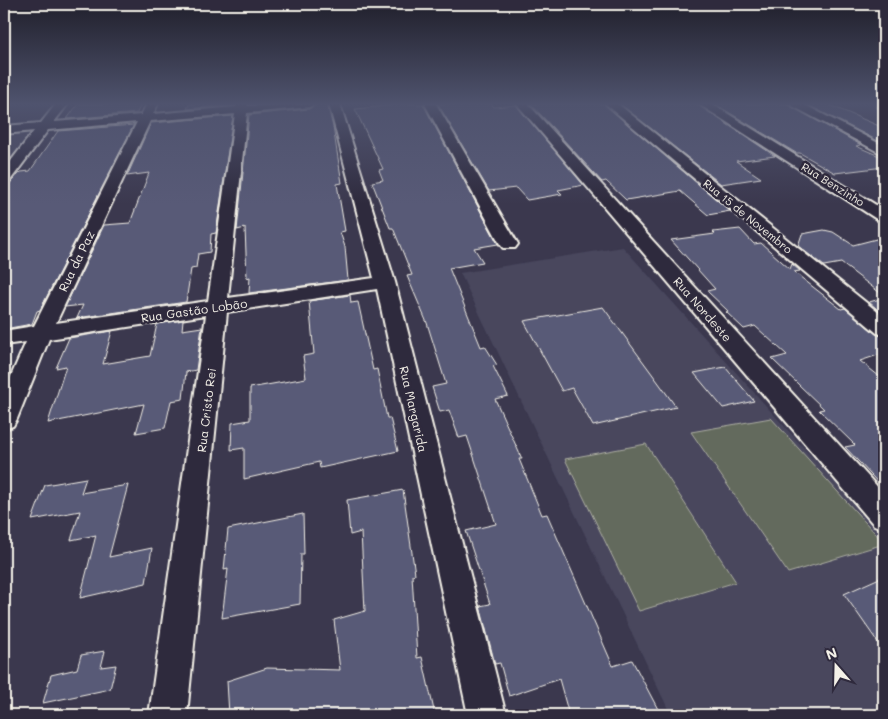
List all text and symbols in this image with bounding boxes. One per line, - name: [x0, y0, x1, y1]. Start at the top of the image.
- street label: Rua Benzinho: [799, 159, 868, 210]
- street label: Rua 15 de Novembro: [700, 175, 796, 257]
- street label: Rua da Paz: [54, 228, 98, 294]
- street label: Rua Nordeste: [670, 273, 736, 345]
- street label: Rua Gastão Lobão: [140, 295, 248, 325]
- street label: Rua Margarida: [396, 364, 432, 454]
- street label: Rua Cristo Rei: [193, 367, 219, 453]
- north arrow: [810, 642, 860, 692]
- text: N: [823, 643, 840, 664]

